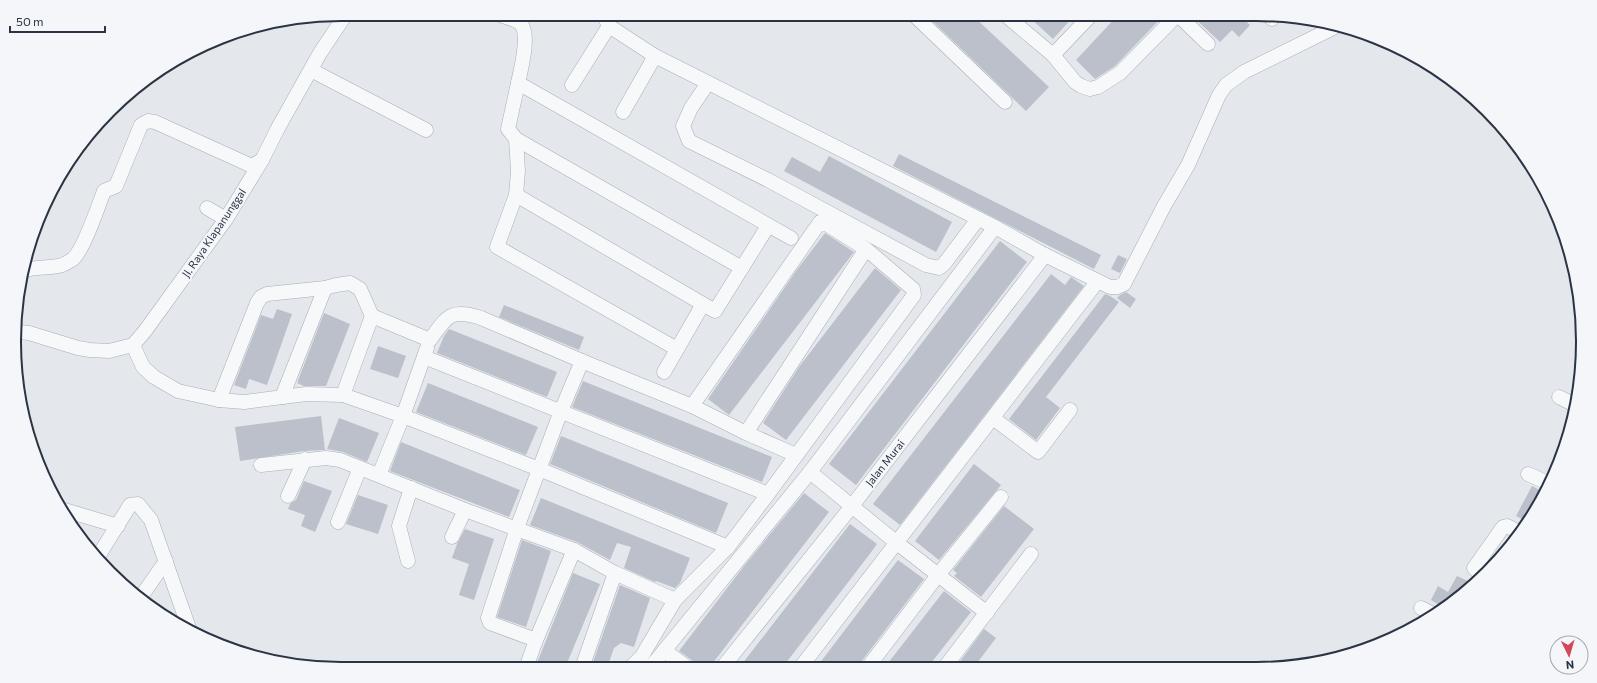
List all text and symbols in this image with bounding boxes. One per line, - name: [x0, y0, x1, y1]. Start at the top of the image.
- scale bar: [10, 8, 105, 34]
- text: 50 m: [16, 14, 44, 28]
- street label: Jl. Raya Klapanunggal: [179, 186, 249, 280]
- street label: Jalan Murai: [862, 437, 908, 489]
- north arrow: [1549, 635, 1589, 675]
- text: N: [1565, 659, 1575, 672]

